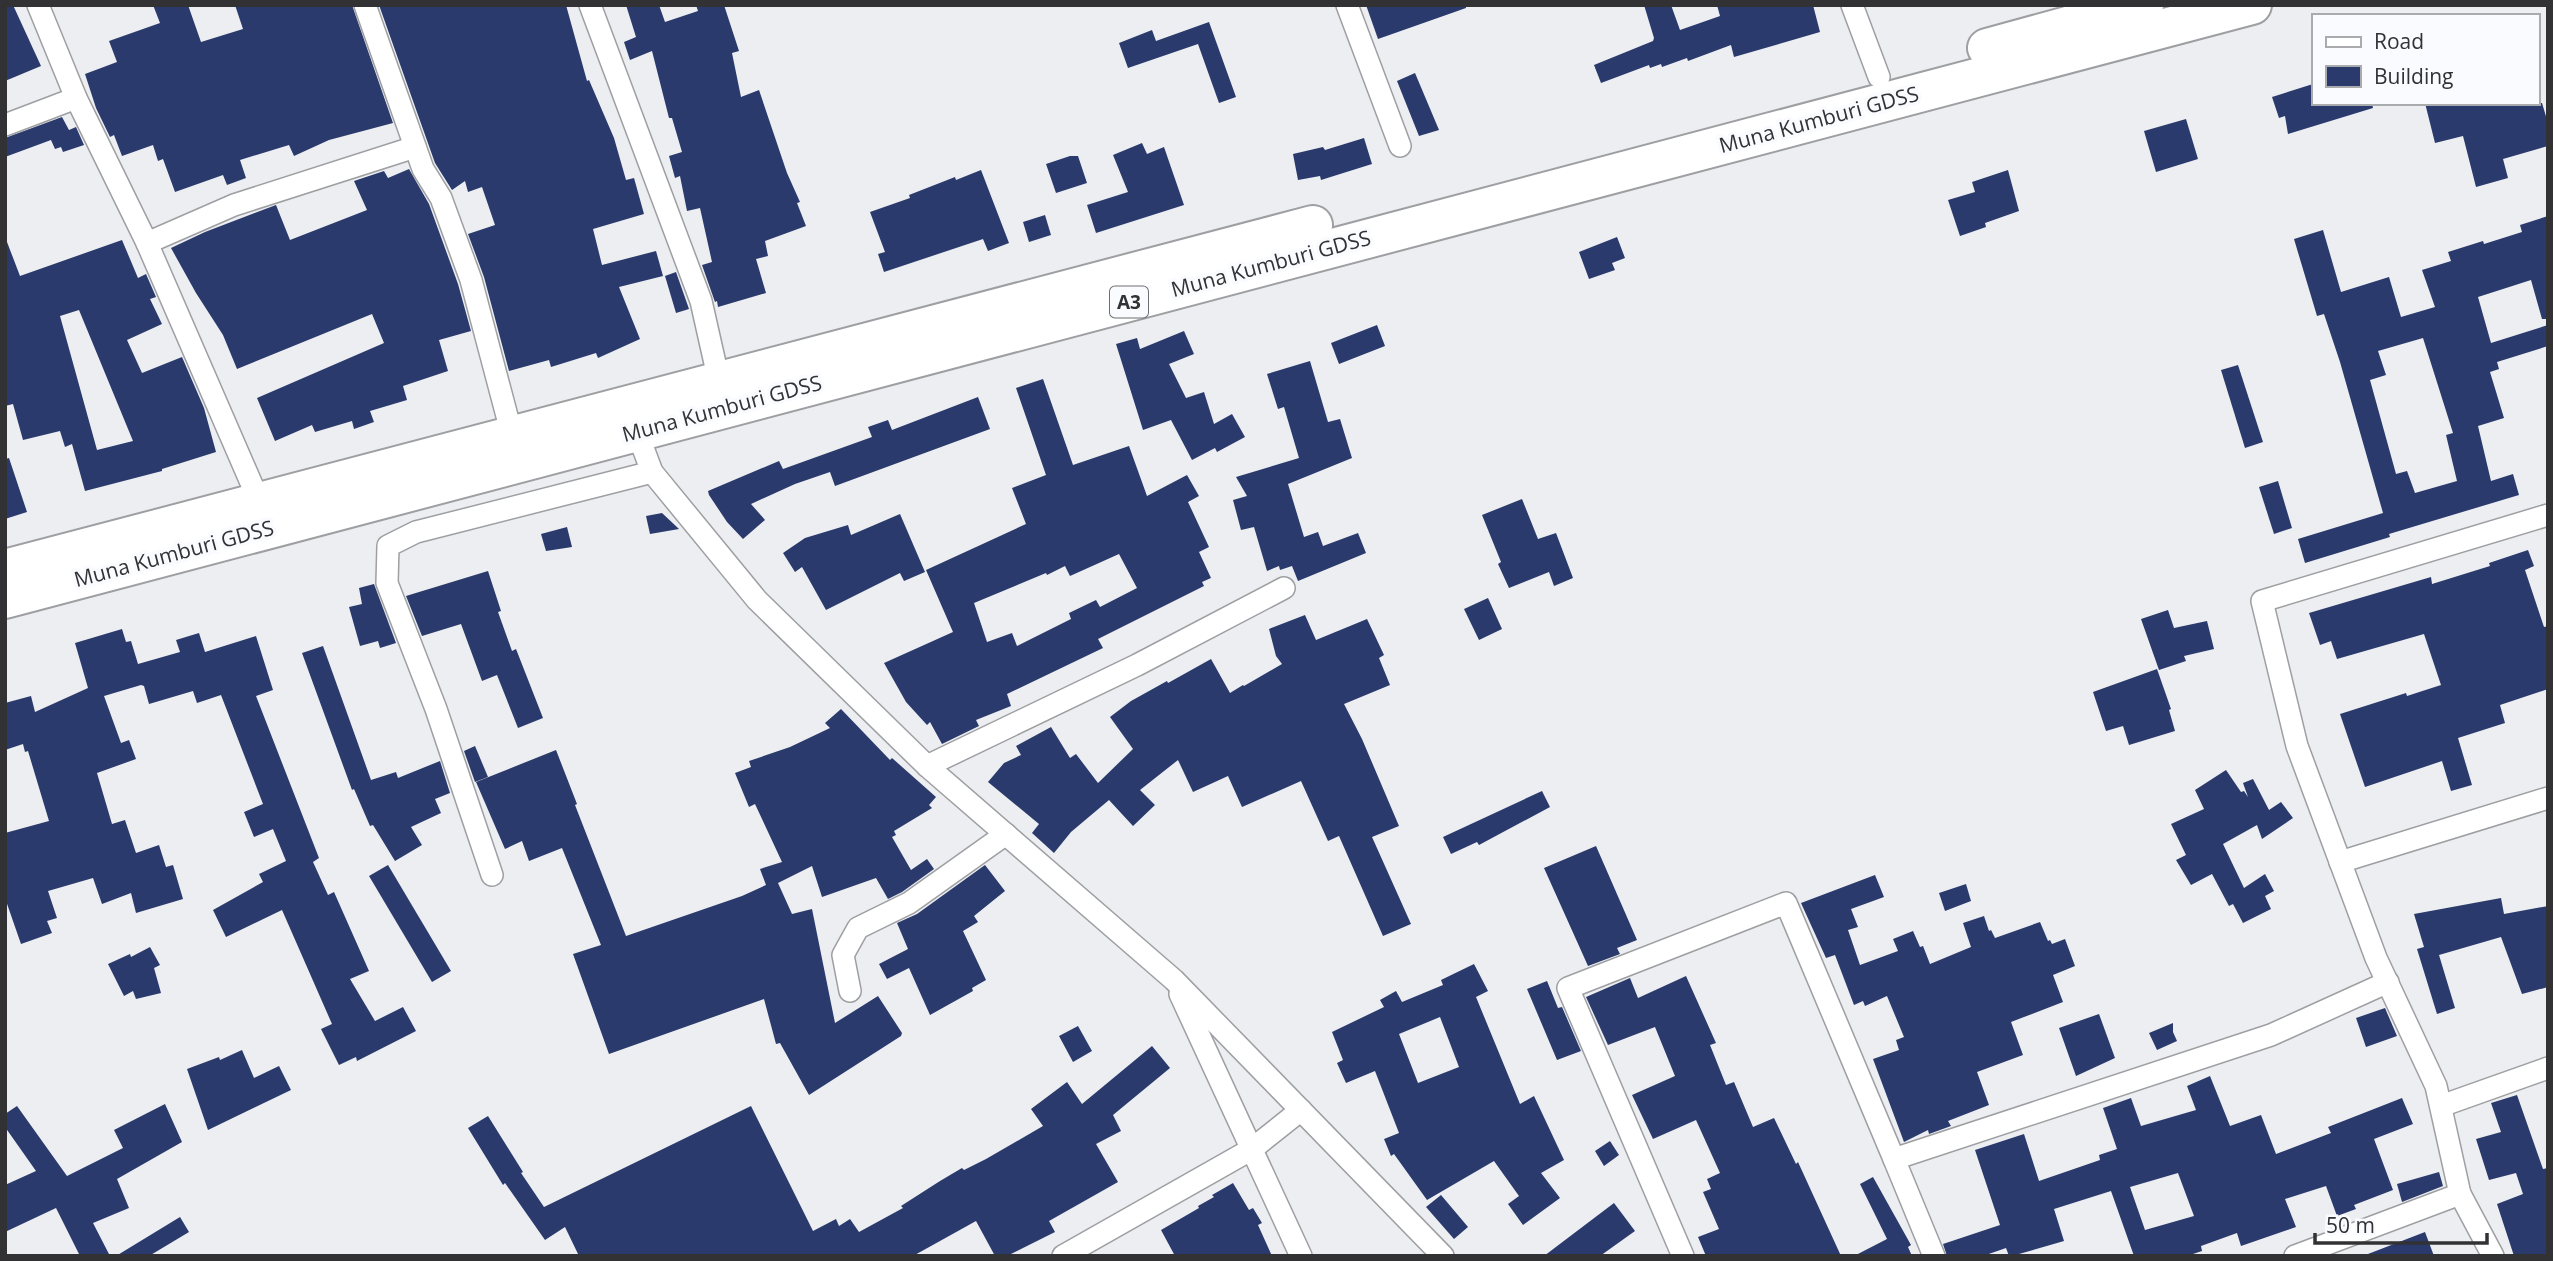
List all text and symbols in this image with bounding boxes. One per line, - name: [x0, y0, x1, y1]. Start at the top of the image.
- legend: [2312, 14, 2539, 105]
- text: Road: [2374, 27, 2424, 55]
- text: Building: [2374, 62, 2453, 90]
- street label: Muna Kumburi GDSS: [1716, 79, 1922, 159]
- street label: Muna Kumburi GDSS: [1168, 223, 1374, 303]
- road number: A3: [1110, 286, 1148, 318]
- street label: Muna Kumburi GDSS: [619, 368, 825, 448]
- street label: Muna Kumburi GDSS: [71, 513, 277, 593]
- scale bar: [2315, 1202, 2486, 1246]
- text: 50 m: [2326, 1211, 2375, 1239]

